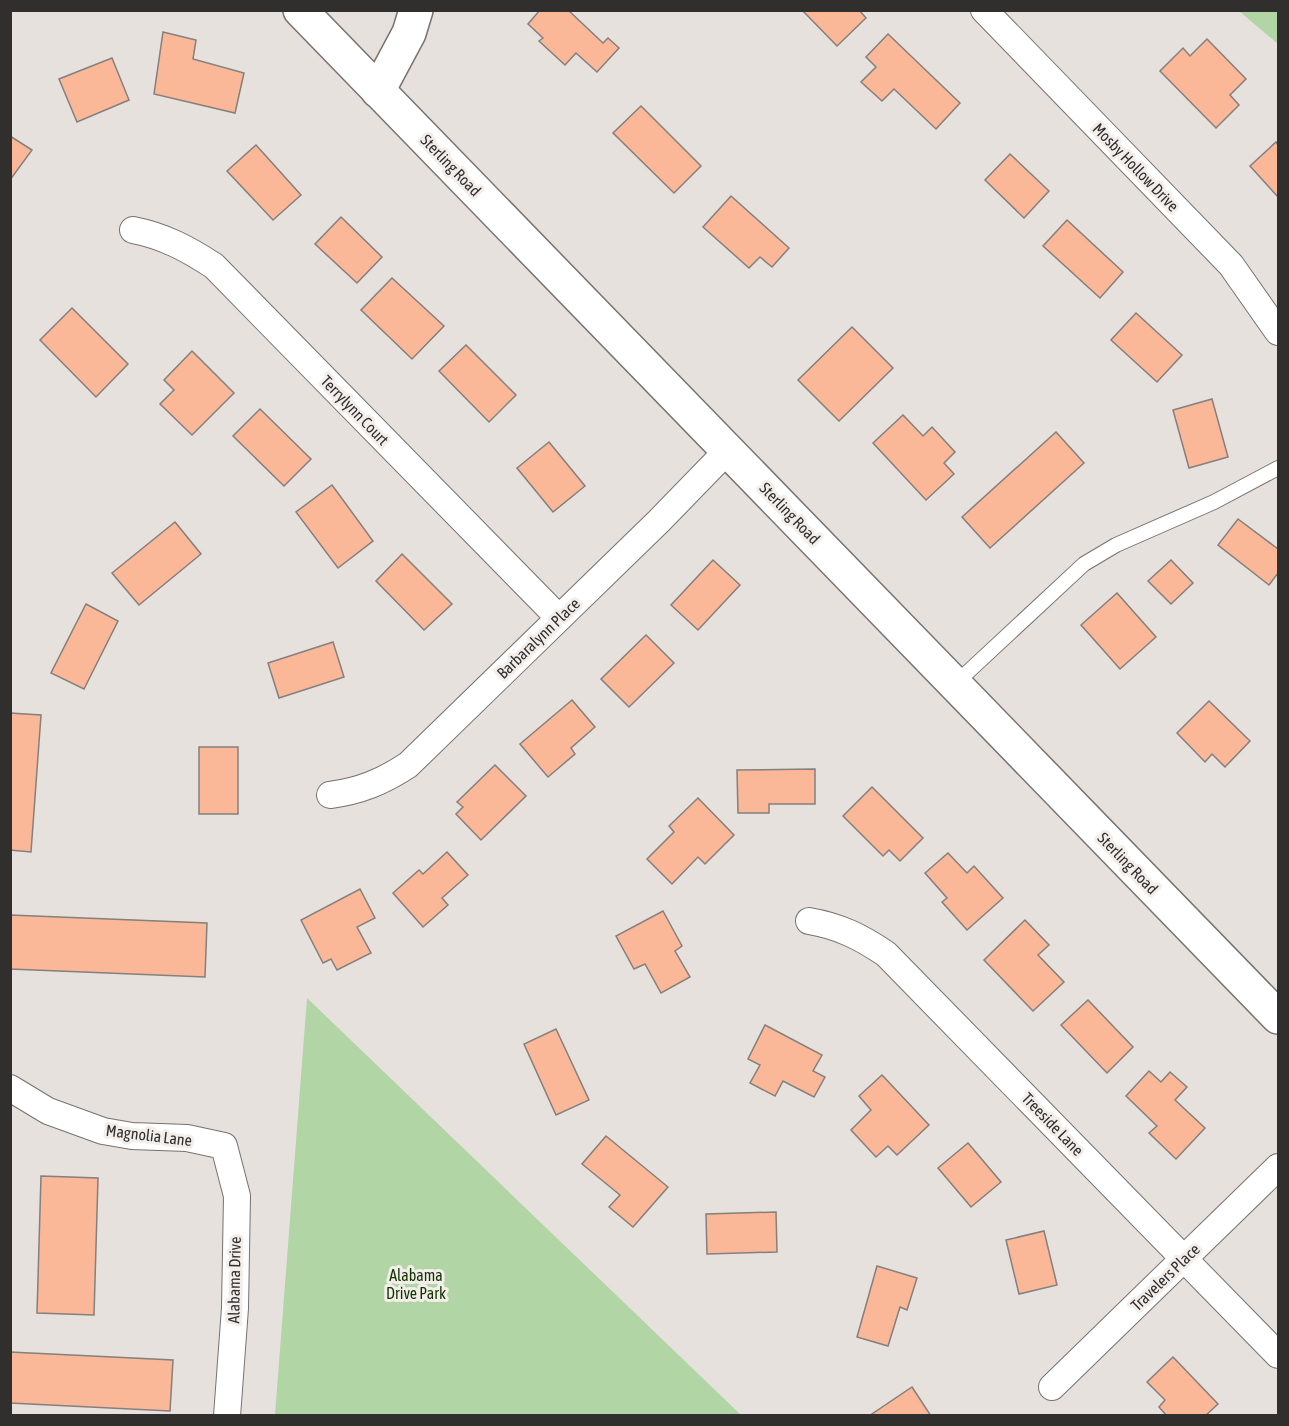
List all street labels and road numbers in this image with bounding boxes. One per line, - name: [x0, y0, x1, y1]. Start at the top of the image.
- street label: Mosby Hollow Drive: [1089, 119, 1183, 215]
- street label: Sterling Road: [417, 131, 485, 200]
- street label: Terrylynn Court: [317, 372, 393, 449]
- street label: Sterling Road: [756, 479, 824, 548]
- street label: Barbaralynn Place: [493, 594, 584, 683]
- street label: Sterling Road: [1094, 829, 1162, 898]
- street label: Treeside Lane: [1019, 1089, 1087, 1159]
- street label: Magnolia Lane: [105, 1121, 193, 1150]
- street label: Alabama Drive: [224, 1236, 244, 1324]
- street label: Travelers Place: [1127, 1240, 1203, 1314]

